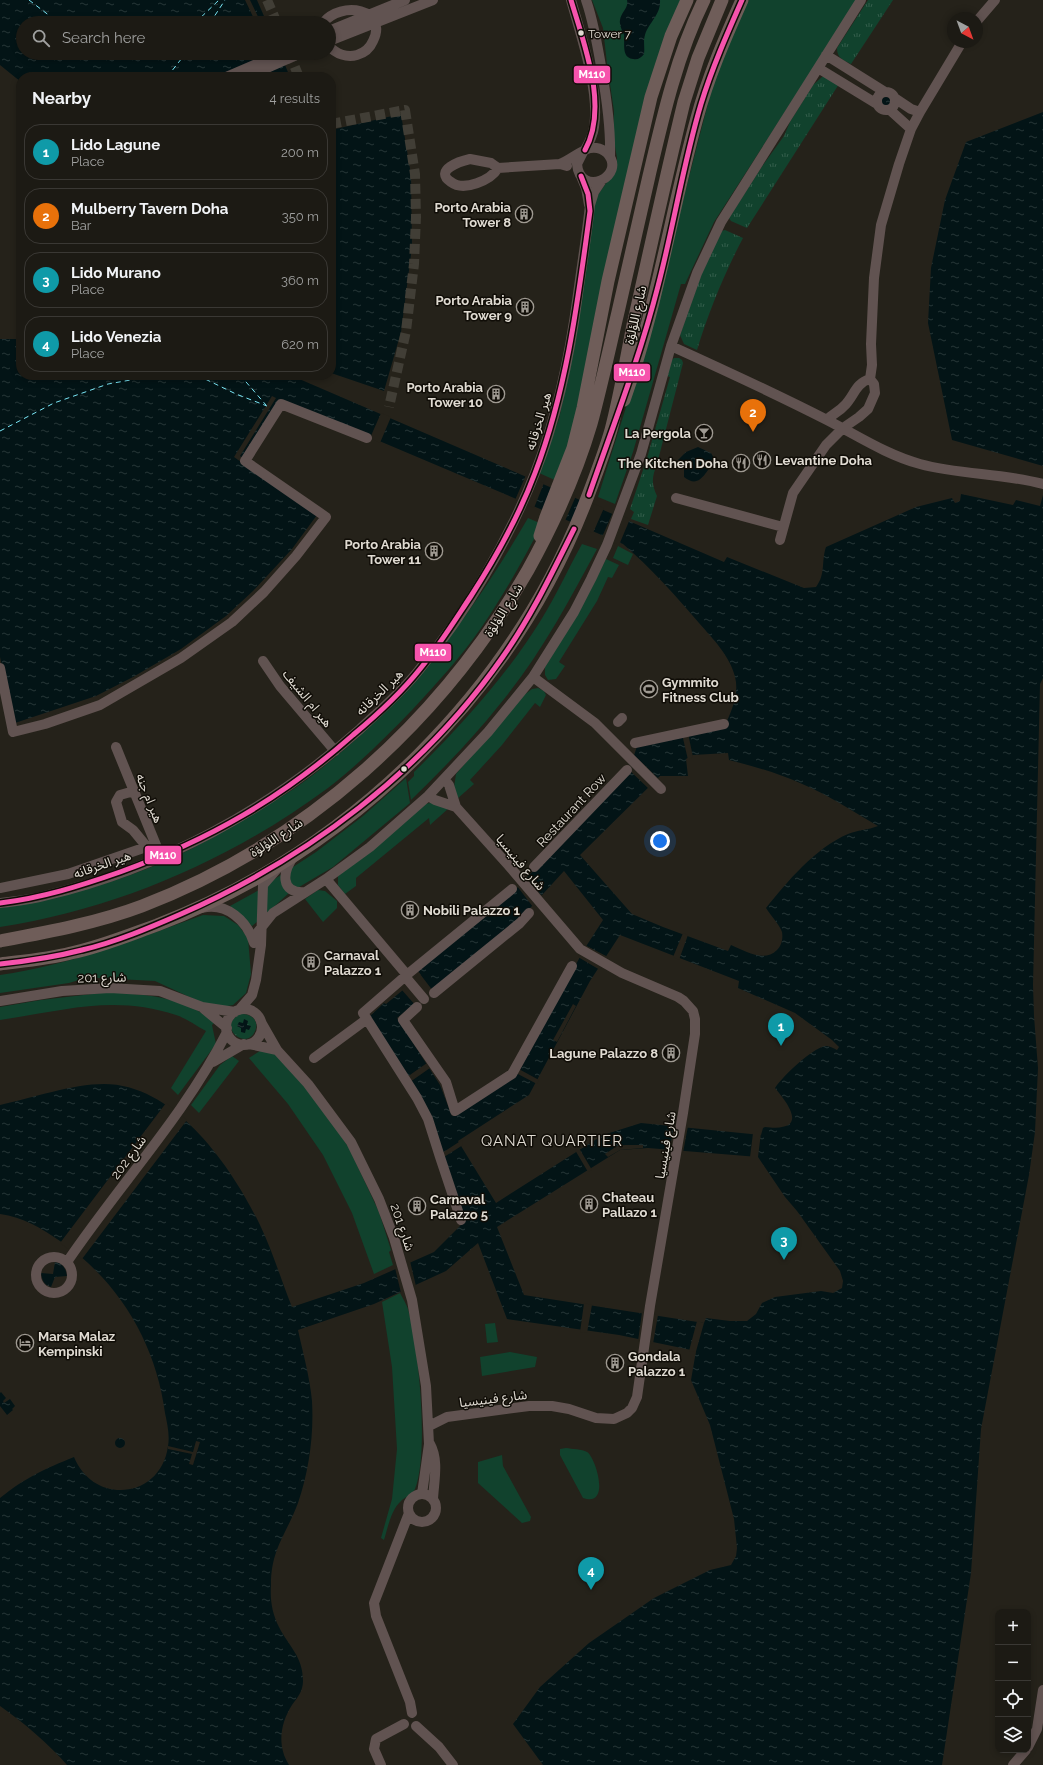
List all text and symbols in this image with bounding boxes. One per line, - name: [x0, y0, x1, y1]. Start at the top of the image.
- north arrow: [947, 12, 983, 48]
- search box: [16, 16, 336, 60]
- icon: search: [30, 27, 52, 49]
- place label: Tower 7: [588, 27, 631, 41]
- marker: Tower 7: [576, 28, 586, 38]
- text: Search here: [62, 29, 145, 47]
- line badge: M110: [573, 65, 611, 84]
- text: M110: [578, 68, 606, 81]
- text: Nearby: [32, 88, 91, 108]
- text: 4 results: [269, 91, 320, 106]
- text: Lido Lagune: [71, 136, 160, 154]
- text: 1: [43, 145, 49, 160]
- text: 200 m: [281, 145, 319, 160]
- text: Place: [71, 154, 104, 169]
- text: Mulberry Tavern Doha: [71, 200, 228, 218]
- place label: Porto Arabia Tower 8: [434, 200, 512, 230]
- building icon: Porto Arabia Tower 8: [514, 204, 534, 224]
- text: 2: [42, 209, 50, 224]
- text: 350 m: [282, 209, 319, 224]
- text: Bar: [71, 218, 91, 233]
- text: Lido Murano: [71, 264, 161, 282]
- text: 3: [42, 273, 50, 288]
- text: 360 m: [281, 273, 319, 288]
- text: Place: [71, 282, 104, 297]
- street label: شارع اللؤلؤة: [621, 284, 652, 347]
- place label: Porto Arabia Tower 9: [435, 293, 513, 323]
- building icon: Porto Arabia Tower 9: [515, 297, 535, 317]
- text: Lido Venezia: [71, 328, 161, 346]
- text: 4: [42, 337, 50, 352]
- text: 620 m: [281, 337, 319, 352]
- text: Place: [71, 346, 104, 361]
- line badge: M110: [613, 363, 651, 382]
- text: M110: [618, 366, 646, 379]
- place label: Porto Arabia Tower 10: [406, 380, 484, 410]
- building icon: Porto Arabia Tower 10: [486, 384, 506, 404]
- street label: هير الخرقانه: [523, 390, 554, 452]
- pin: 2: [740, 399, 766, 432]
- bar icon: La Pergola: [694, 423, 714, 443]
- place label: La Pergola: [624, 426, 692, 441]
- restaurant icon: Levantine Doha: [752, 450, 772, 470]
- restaurant icon: The Kitchen Doha: [731, 453, 751, 473]
- place label: Levantine Doha: [775, 453, 872, 468]
- place label: The Kitchen Doha: [618, 456, 729, 471]
- place label: Porto Arabia Tower 11: [344, 537, 422, 567]
- building icon: Porto Arabia Tower 11: [424, 541, 444, 561]
- street label: شارع اللؤلؤة: [481, 581, 528, 641]
- line badge: M110: [414, 643, 452, 662]
- text: M110: [419, 646, 447, 659]
- street label: هير ام الشيف: [278, 666, 336, 732]
- street label: هير الخرقانه: [353, 666, 406, 719]
- place label: Gymmito Fitness Club: [662, 675, 739, 705]
- sports icon: Gymmito Fitness Club: [639, 679, 659, 699]
- unlabelled marker: [399, 764, 409, 774]
- street label: Restaurant Row: [534, 770, 609, 850]
- street label: هير ام جنه: [131, 771, 166, 826]
- street label: شارع اللؤلؤة: [247, 815, 307, 863]
- street label: شارع فينيسيا: [491, 831, 548, 895]
- your location: [650, 831, 670, 851]
- line badge: M110: [144, 845, 182, 865]
- street label: هير الخرقانه: [71, 848, 133, 881]
- text: M110: [149, 849, 177, 862]
- building icon: Nobili Palazzo 1: [400, 900, 420, 920]
- place label: Nobili Palazzo 1: [423, 903, 521, 918]
- place label: Carnaval Palazzo 1: [324, 948, 382, 978]
- building icon: Carnaval Palazzo 1: [301, 952, 321, 972]
- street label: شارع 201: [77, 970, 127, 988]
- pin: 1: [768, 1013, 794, 1046]
- building icon: Lagune Palazzo 8: [661, 1043, 681, 1063]
- place label: Lagune Palazzo 8: [549, 1046, 658, 1061]
- street label: شارع فينيسيا: [652, 1110, 682, 1181]
- district label: QANAT QUARTIER: [481, 1132, 623, 1150]
- street label: شارع 202: [108, 1133, 152, 1184]
- place label: Chateau Pallazo 1: [602, 1190, 657, 1220]
- place label: Carnaval Palazzo 5: [430, 1192, 488, 1222]
- building icon: Chateau Pallazo 1: [579, 1194, 599, 1214]
- building icon: Carnaval Palazzo 5: [407, 1196, 427, 1216]
- street label: شارع 201: [385, 1202, 418, 1254]
- pin: 3: [771, 1227, 797, 1260]
- place label: Marsa Malaz Kempinski: [38, 1329, 116, 1359]
- hotel icon: Marsa Malaz Kempinski: [15, 1333, 35, 1353]
- place label: Gondala Palazzo 1: [628, 1349, 686, 1379]
- building icon: Gondala Palazzo 1: [605, 1353, 625, 1373]
- street label: شارع فينيسيا: [458, 1387, 528, 1413]
- pin: 4: [578, 1557, 604, 1590]
- map controls: [995, 1609, 1031, 1753]
- button: +: [995, 1609, 1031, 1645]
- button: −: [995, 1645, 1031, 1681]
- button: locate: [995, 1681, 1031, 1717]
- button: layers: [995, 1717, 1031, 1753]

